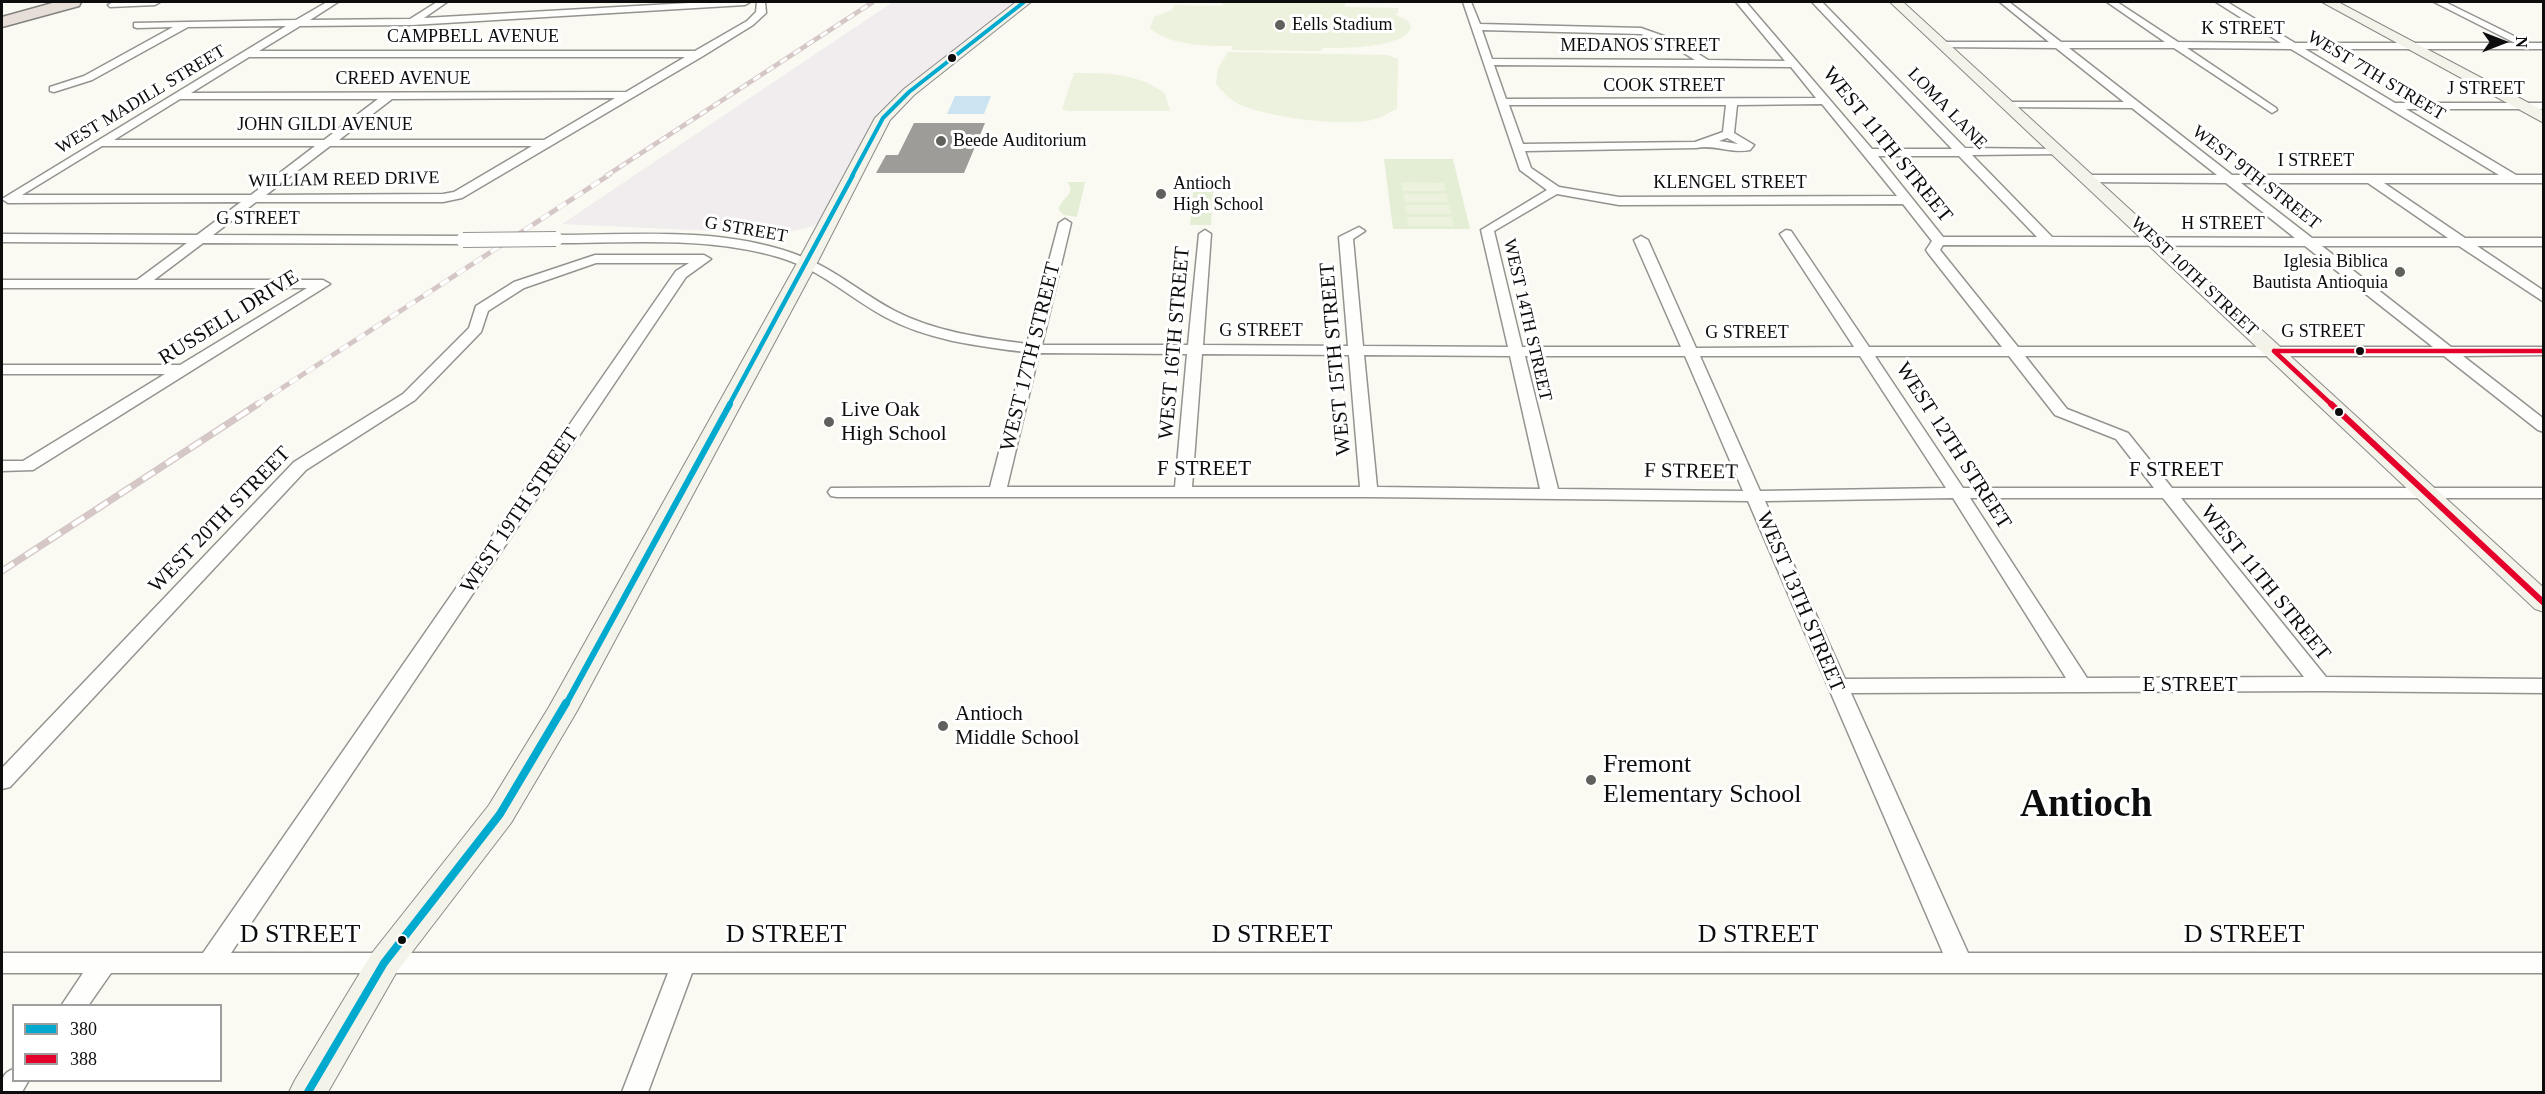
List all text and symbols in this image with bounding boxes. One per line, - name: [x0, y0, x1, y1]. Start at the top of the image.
- north arrow: [2473, 12, 2533, 72]
- place label: Eells Stadium: [1292, 14, 1392, 36]
- marker: Eells Stadium: [1273, 18, 1287, 32]
- street label: K STREET: [2201, 18, 2285, 40]
- street label: CAMPBELL AVENUE: [387, 26, 559, 48]
- street label: WEST 7TH STREET: [2303, 26, 2449, 126]
- street label: MEDANOS STREET: [1560, 35, 1720, 57]
- text: N: [2513, 36, 2530, 48]
- street label: WEST MADILL STREET: [52, 41, 230, 159]
- unlabelled marker: [946, 52, 958, 64]
- street label: WEST 11TH STREET: [1817, 62, 1957, 228]
- street label: LOMA LANE: [1903, 64, 1991, 154]
- street label: CREED AVENUE: [335, 68, 471, 90]
- street label: COOK STREET: [1603, 75, 1725, 97]
- street label: J STREET: [2447, 78, 2525, 100]
- street label: JOHN GILDI AVENUE: [237, 114, 413, 136]
- street label: WEST 9TH STREET: [2187, 121, 2325, 235]
- place label: Beede Auditorium: [953, 130, 1086, 152]
- marker: Beede Auditorium: [934, 134, 948, 148]
- street label: I STREET: [2278, 150, 2354, 172]
- street label: WILLIAM REED DRIVE: [248, 168, 440, 192]
- street label: KLENGEL STREET: [1653, 172, 1807, 194]
- place label: Antioch High School: [1173, 173, 1264, 216]
- marker: Antioch High School: [1154, 187, 1168, 201]
- street label: G STREET: [216, 208, 300, 230]
- street label: G STREET: [703, 212, 789, 248]
- street label: WEST 10TH STREET: [2126, 213, 2262, 341]
- street label: H STREET: [2181, 213, 2265, 235]
- street label: WEST 14TH STREET: [1498, 237, 1556, 403]
- street label: WEST 16TH STREET: [1154, 245, 1196, 441]
- place label: Iglesia Biblica Bautista Antioquia: [2253, 251, 2388, 294]
- street label: WEST 17TH STREET: [995, 260, 1067, 454]
- street label: WEST 15TH STREET: [1315, 261, 1357, 457]
- street label: RUSSELL DRIVE: [154, 265, 304, 371]
- marker: Iglesia Biblica Bautista Antioquia: [2393, 265, 2407, 279]
- street label: G STREET: [1219, 320, 1303, 342]
- street label: G STREET: [2281, 321, 2365, 343]
- street label: G STREET: [1705, 322, 1789, 344]
- unlabelled marker: [2354, 345, 2366, 357]
- street label: WEST 12TH STREET: [1890, 358, 2016, 534]
- place label: Live Oak High School: [841, 397, 947, 447]
- unlabelled marker: [2333, 406, 2345, 418]
- marker: Live Oak High School: [822, 415, 836, 429]
- street label: WEST 19TH STREET: [455, 424, 585, 598]
- street label: WEST 20TH STREET: [144, 442, 296, 598]
- street label: F STREET: [1157, 456, 1251, 482]
- street label: F STREET: [2129, 457, 2223, 483]
- street label: F STREET: [1644, 459, 1738, 485]
- street label: WEST 11TH STREET: [2195, 500, 2335, 666]
- street label: WEST 13TH STREET: [1751, 508, 1849, 696]
- street label: E STREET: [2142, 672, 2238, 698]
- place label: Antioch Middle School: [955, 701, 1079, 751]
- marker: Antioch Middle School: [936, 719, 950, 733]
- place label: Fremont Elementary School: [1603, 749, 1802, 810]
- marker: Fremont Elementary School: [1584, 773, 1598, 787]
- district label: Antioch: [2020, 783, 2152, 829]
- street label: D STREET: [240, 919, 360, 951]
- street label: D STREET: [726, 919, 846, 951]
- street label: D STREET: [1212, 919, 1332, 951]
- street label: D STREET: [1698, 919, 1818, 951]
- street label: D STREET: [2184, 919, 2304, 951]
- unlabelled marker: [396, 934, 408, 946]
- legend: [12, 1004, 222, 1082]
- text: 380: [70, 1019, 97, 1039]
- text: 388: [70, 1049, 97, 1069]

